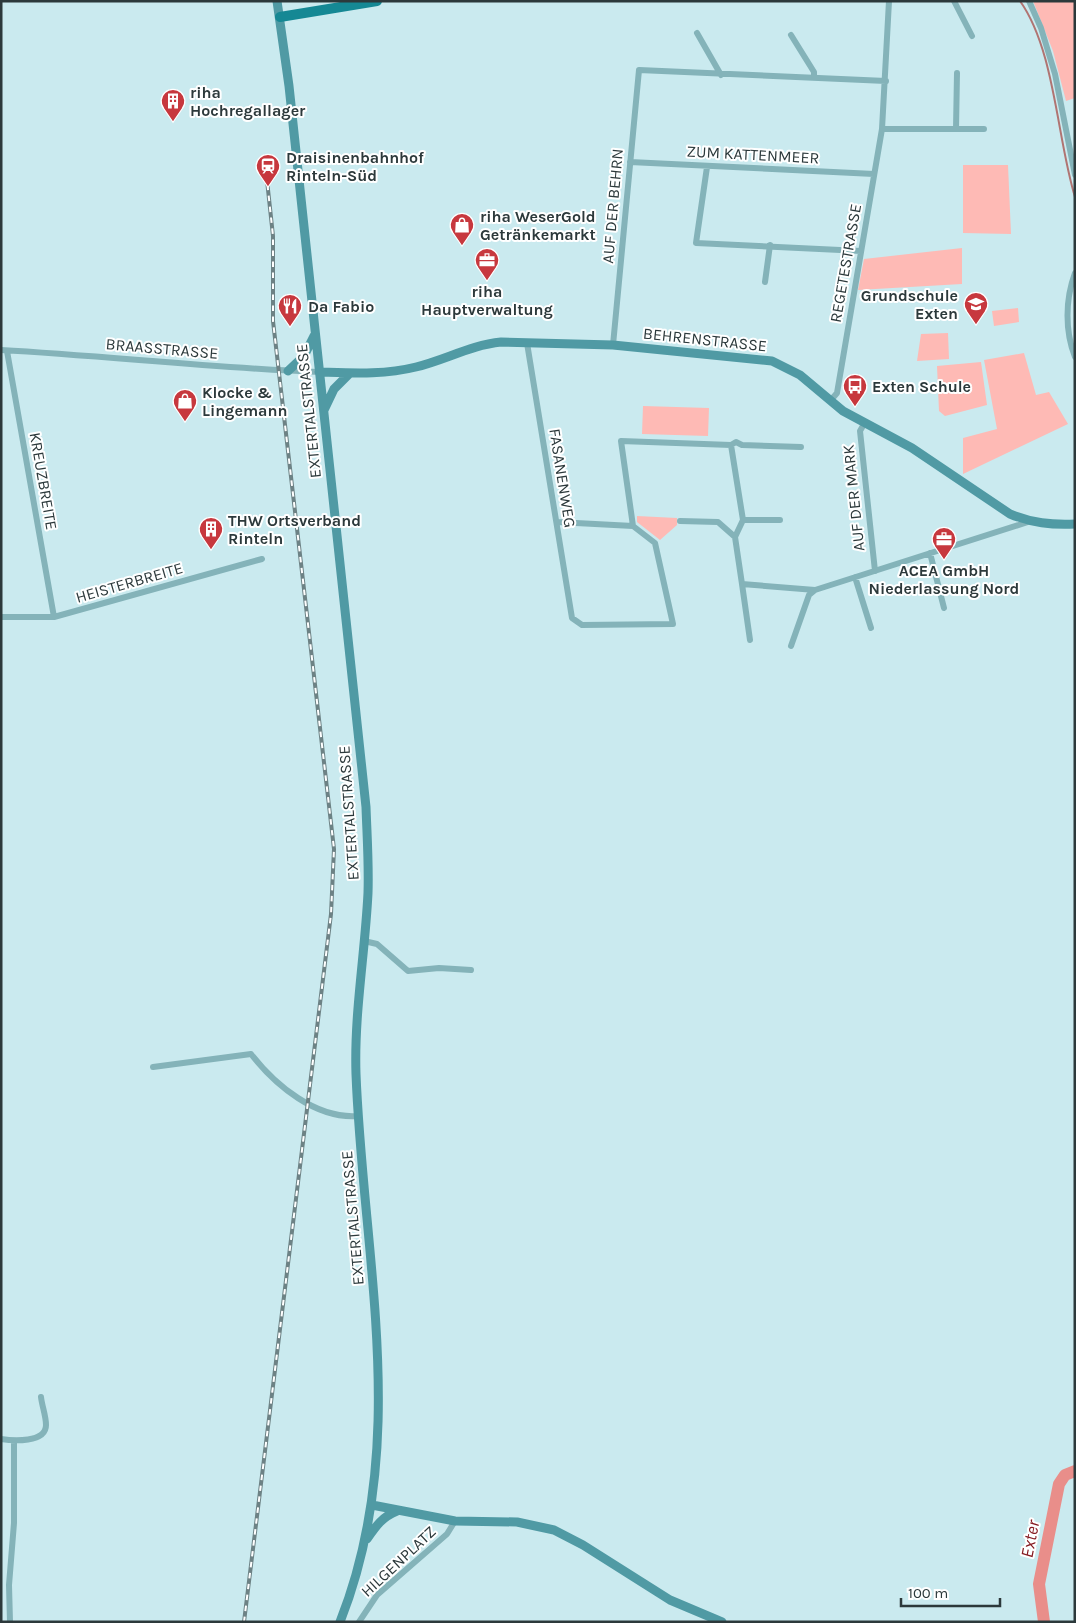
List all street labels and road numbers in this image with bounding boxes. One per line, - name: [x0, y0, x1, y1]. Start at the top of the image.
- street label: ZUM KATTENMEER: [686, 142, 820, 167]
- street label: AUF DER BEHRN: [598, 148, 627, 264]
- street label: REGETESTRASSE: [826, 202, 865, 324]
- street label: BEHRENSTRASSE: [642, 324, 768, 355]
- street label: BRAASSTRASSE: [105, 334, 219, 363]
- street label: EXTERTALSTRASSE: [292, 343, 325, 479]
- street label: FASANENWEG: [545, 427, 580, 529]
- street label: KREUZBREITE: [26, 431, 61, 531]
- street label: AUF DER MARK: [838, 443, 869, 552]
- street label: HEISTERBREITE: [73, 558, 185, 607]
- street label: EXTERTALSTRASSE: [334, 745, 363, 881]
- street label: EXTERTALSTRASSE: [337, 1150, 368, 1286]
- street label: HILGENPLATZ: [357, 1522, 440, 1601]

